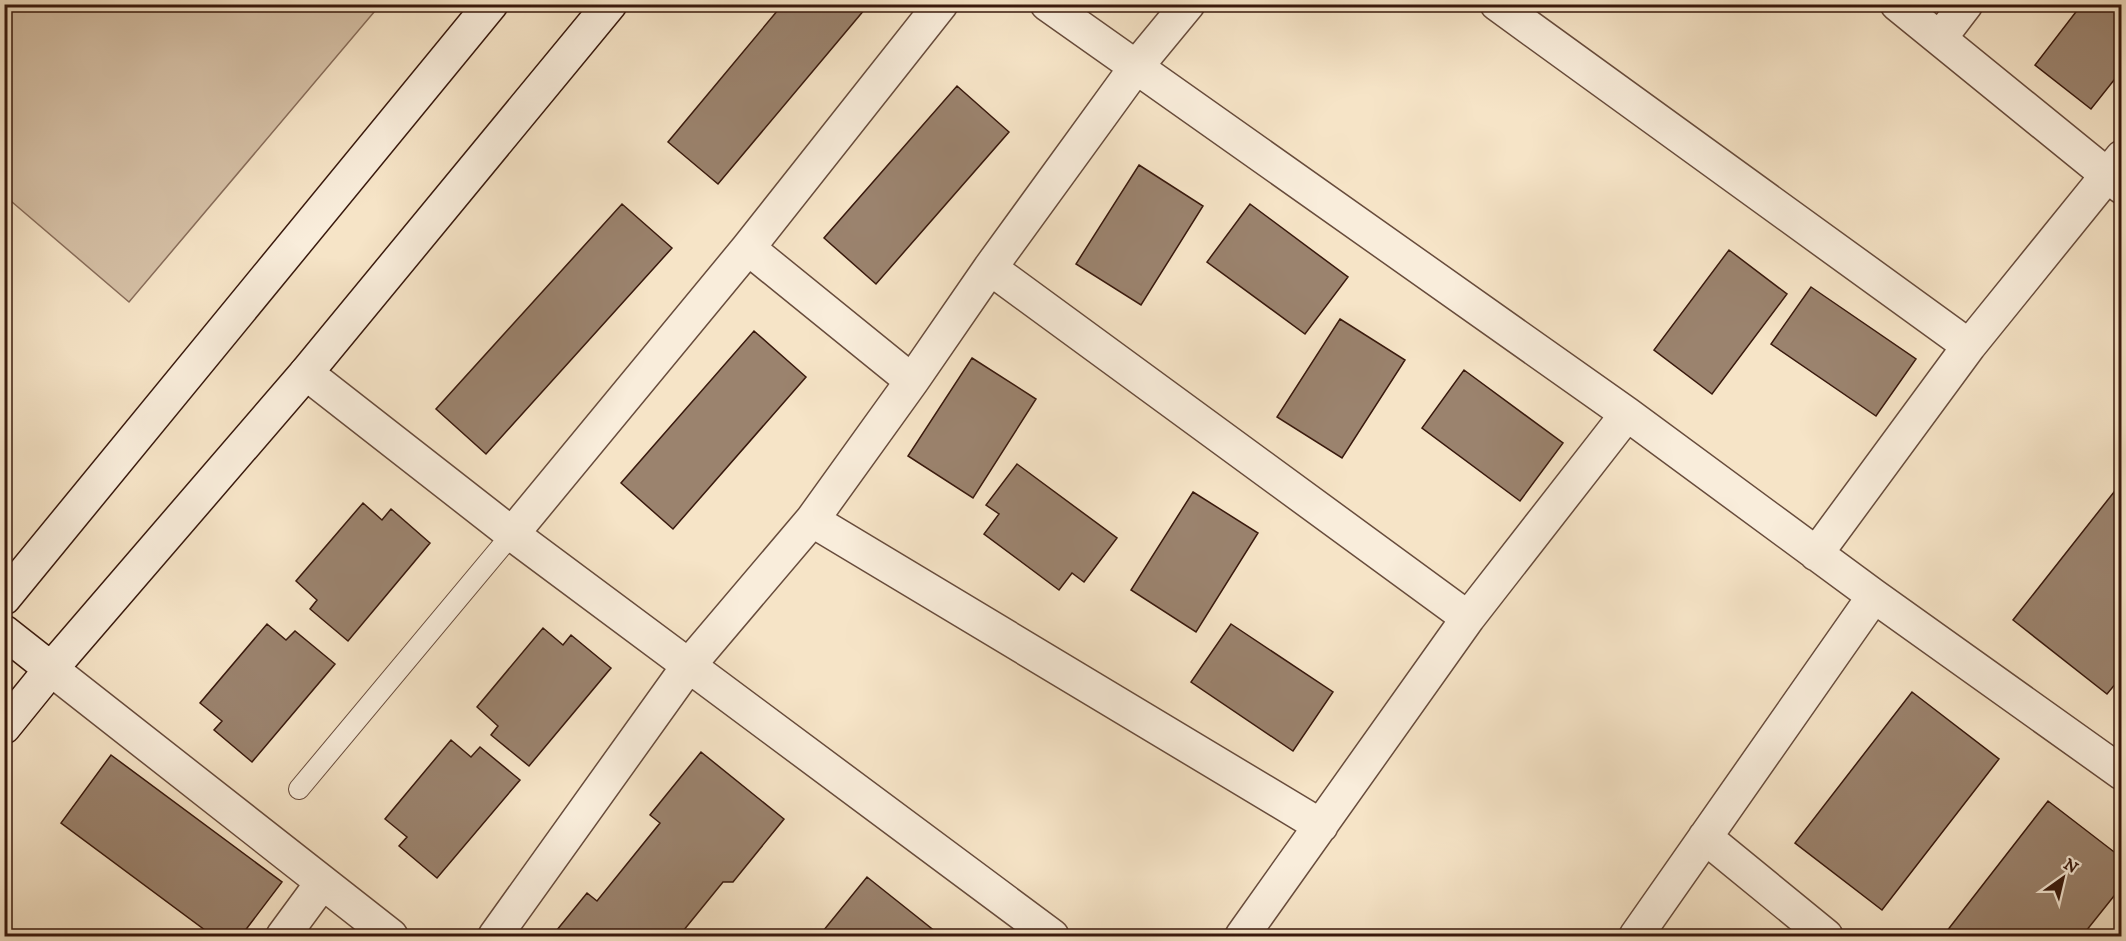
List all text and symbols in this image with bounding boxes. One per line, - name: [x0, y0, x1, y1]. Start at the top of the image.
- north arrow: [2033, 848, 2093, 908]
- text: N: [2060, 854, 2082, 878]

